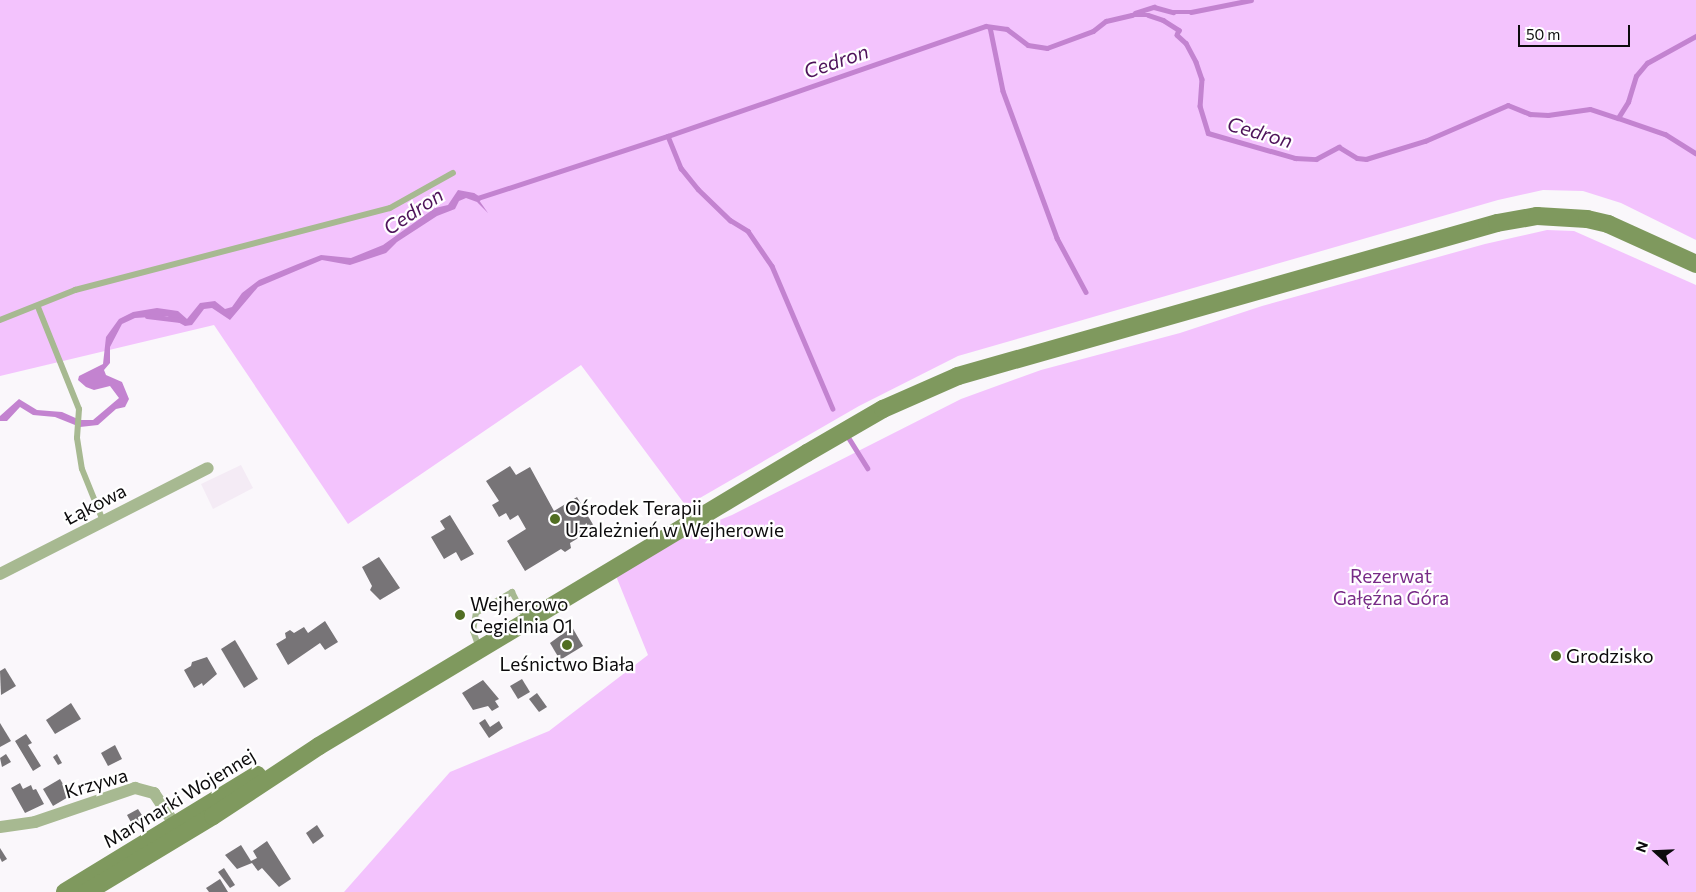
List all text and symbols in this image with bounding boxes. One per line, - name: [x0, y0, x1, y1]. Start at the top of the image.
- scale bar: [1521, 15, 1634, 47]
- text: 50 m: [1526, 25, 1560, 43]
- water label: Cedron: [800, 39, 872, 83]
- water label: Cedron: [1225, 111, 1295, 153]
- water label: Cedron: [379, 182, 447, 240]
- street label: Łąkowa: [60, 479, 130, 529]
- place label: Ośrodek Terapii Uzależnień w Wejherowie: [565, 497, 784, 541]
- marker: Ośrodek Terapii Uzależnień w Wejherowie: [549, 513, 561, 525]
- park label: Rezerwat Gałęźna Góra: [1333, 565, 1449, 609]
- place label: Wejherowo Cegielnia 01: [470, 593, 573, 637]
- marker: Wejherowo Cegielnia 01: [454, 609, 466, 621]
- marker: Leśnictwo Biała: [561, 639, 573, 651]
- place label: Grodzisko: [1566, 645, 1654, 667]
- marker: Grodzisko: [1550, 650, 1562, 662]
- place label: Leśnictwo Biała: [499, 653, 635, 675]
- street label: Marynarki Wojennej: [99, 744, 259, 852]
- street label: Krzywa: [62, 763, 130, 803]
- north arrow: [1631, 827, 1681, 877]
- text: N: [1632, 839, 1651, 855]

